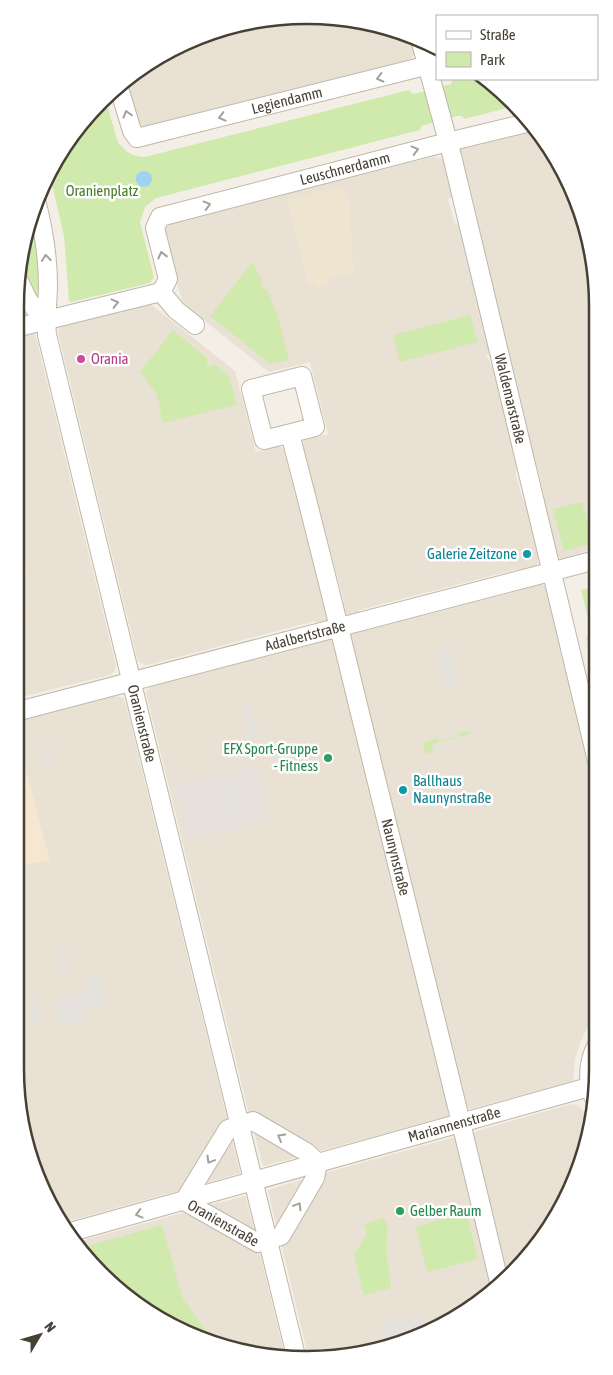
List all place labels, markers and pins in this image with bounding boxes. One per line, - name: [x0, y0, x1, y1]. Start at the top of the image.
- place label: Orania: [91, 350, 129, 367]
- marker: Orania: [75, 353, 87, 365]
- place label: Galerie Zeitzone: [427, 545, 517, 562]
- marker: Galerie Zeitzone: [521, 548, 533, 560]
- place label: EFX Sport-Gruppe - Fitness: [223, 740, 318, 774]
- marker: EFX Sport-Gruppe - Fitness: [322, 752, 334, 764]
- place label: Ballhaus Naunynstraße: [413, 772, 492, 806]
- marker: Ballhaus Naunynstraße: [397, 784, 409, 796]
- place label: Gelber Raum: [410, 1202, 482, 1219]
- marker: Gelber Raum: [394, 1205, 406, 1217]

